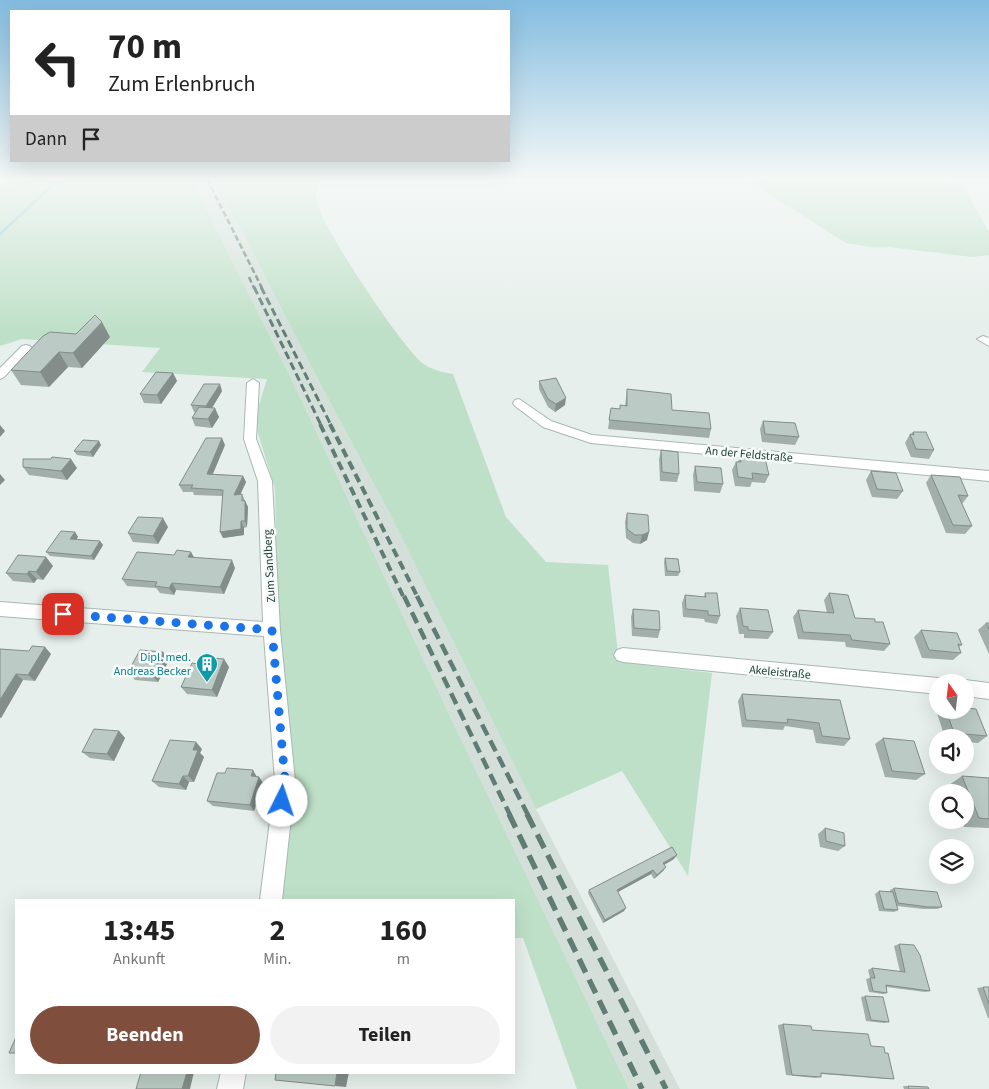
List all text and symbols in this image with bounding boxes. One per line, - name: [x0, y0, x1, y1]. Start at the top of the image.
- text: 70 m: [108, 22, 182, 72]
- icon: left: [25, 30, 90, 95]
- text: Zum Erlenbruch: [108, 68, 256, 100]
- icon: arrive: [77, 125, 105, 153]
- text: Dann: [25, 126, 67, 153]
- street label: An der Feldstraße: [705, 442, 793, 467]
- street label: Zum Sandberg: [259, 529, 280, 603]
- pin: [42, 593, 84, 635]
- icon: arrive: [49, 600, 77, 628]
- place label: Dipl. med. Andreas Becker: [114, 649, 192, 680]
- building icon: Dipl. med. Andreas Becker: [195, 652, 219, 683]
- street label: Akeleistraße: [748, 661, 812, 684]
- north arrow: [929, 674, 974, 719]
- map controls: [929, 674, 974, 884]
- button: sound: [929, 729, 974, 774]
- position arrow: [255, 774, 307, 826]
- button: search: [929, 784, 974, 829]
- button: layers: [929, 839, 974, 884]
- text: 13:45: [103, 909, 175, 952]
- text: 2: [269, 909, 285, 952]
- text: 160: [380, 909, 427, 952]
- text: Ankunft: [113, 948, 165, 970]
- text: Min.: [263, 948, 292, 970]
- text: m: [397, 948, 410, 970]
- button: Beenden: [30, 1006, 260, 1064]
- button: Teilen: [270, 1006, 500, 1064]

